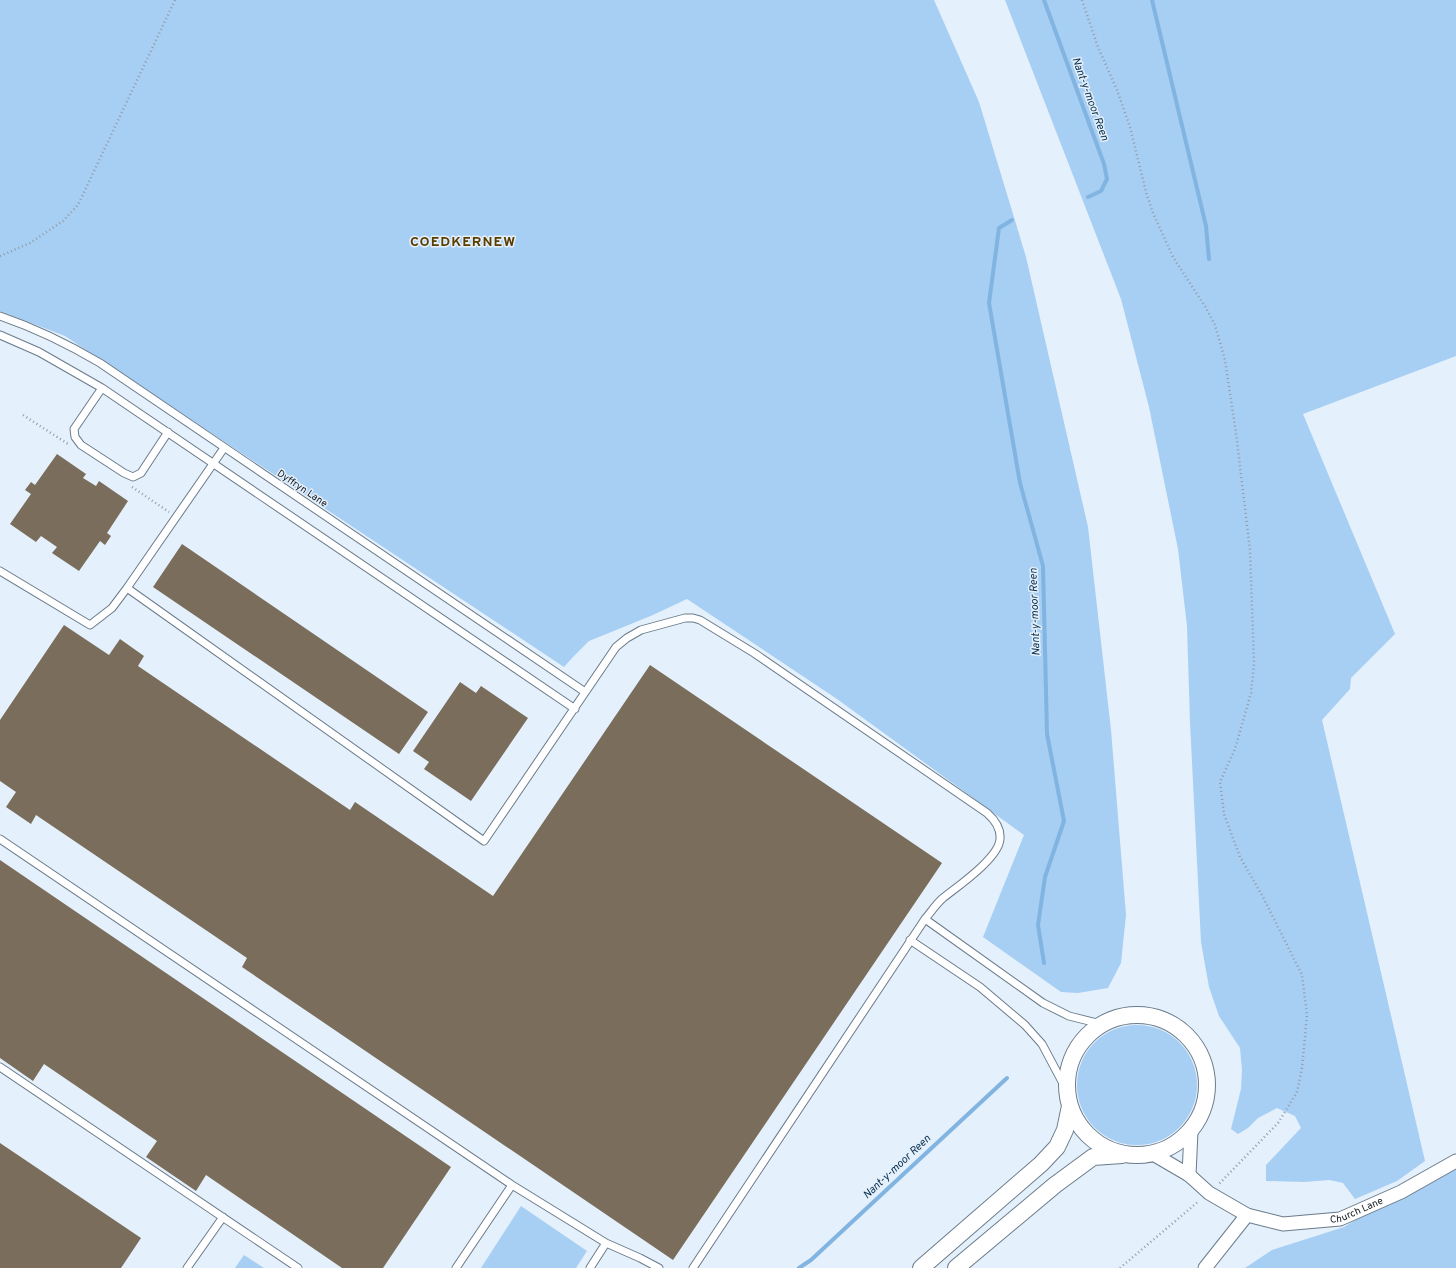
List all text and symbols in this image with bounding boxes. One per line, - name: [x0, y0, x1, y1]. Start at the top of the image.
- water label: Nant-y-moor Reen: [1068, 55, 1112, 143]
- district label: COEDKERNEW: [410, 234, 516, 251]
- street label: Dyffryn Lane: [274, 467, 330, 511]
- water label: Nant-y-moor Reen: [1026, 568, 1044, 656]
- water label: Nant-y-moor Reen: [860, 1132, 934, 1202]
- street label: Church Lane: [1329, 1194, 1385, 1226]

